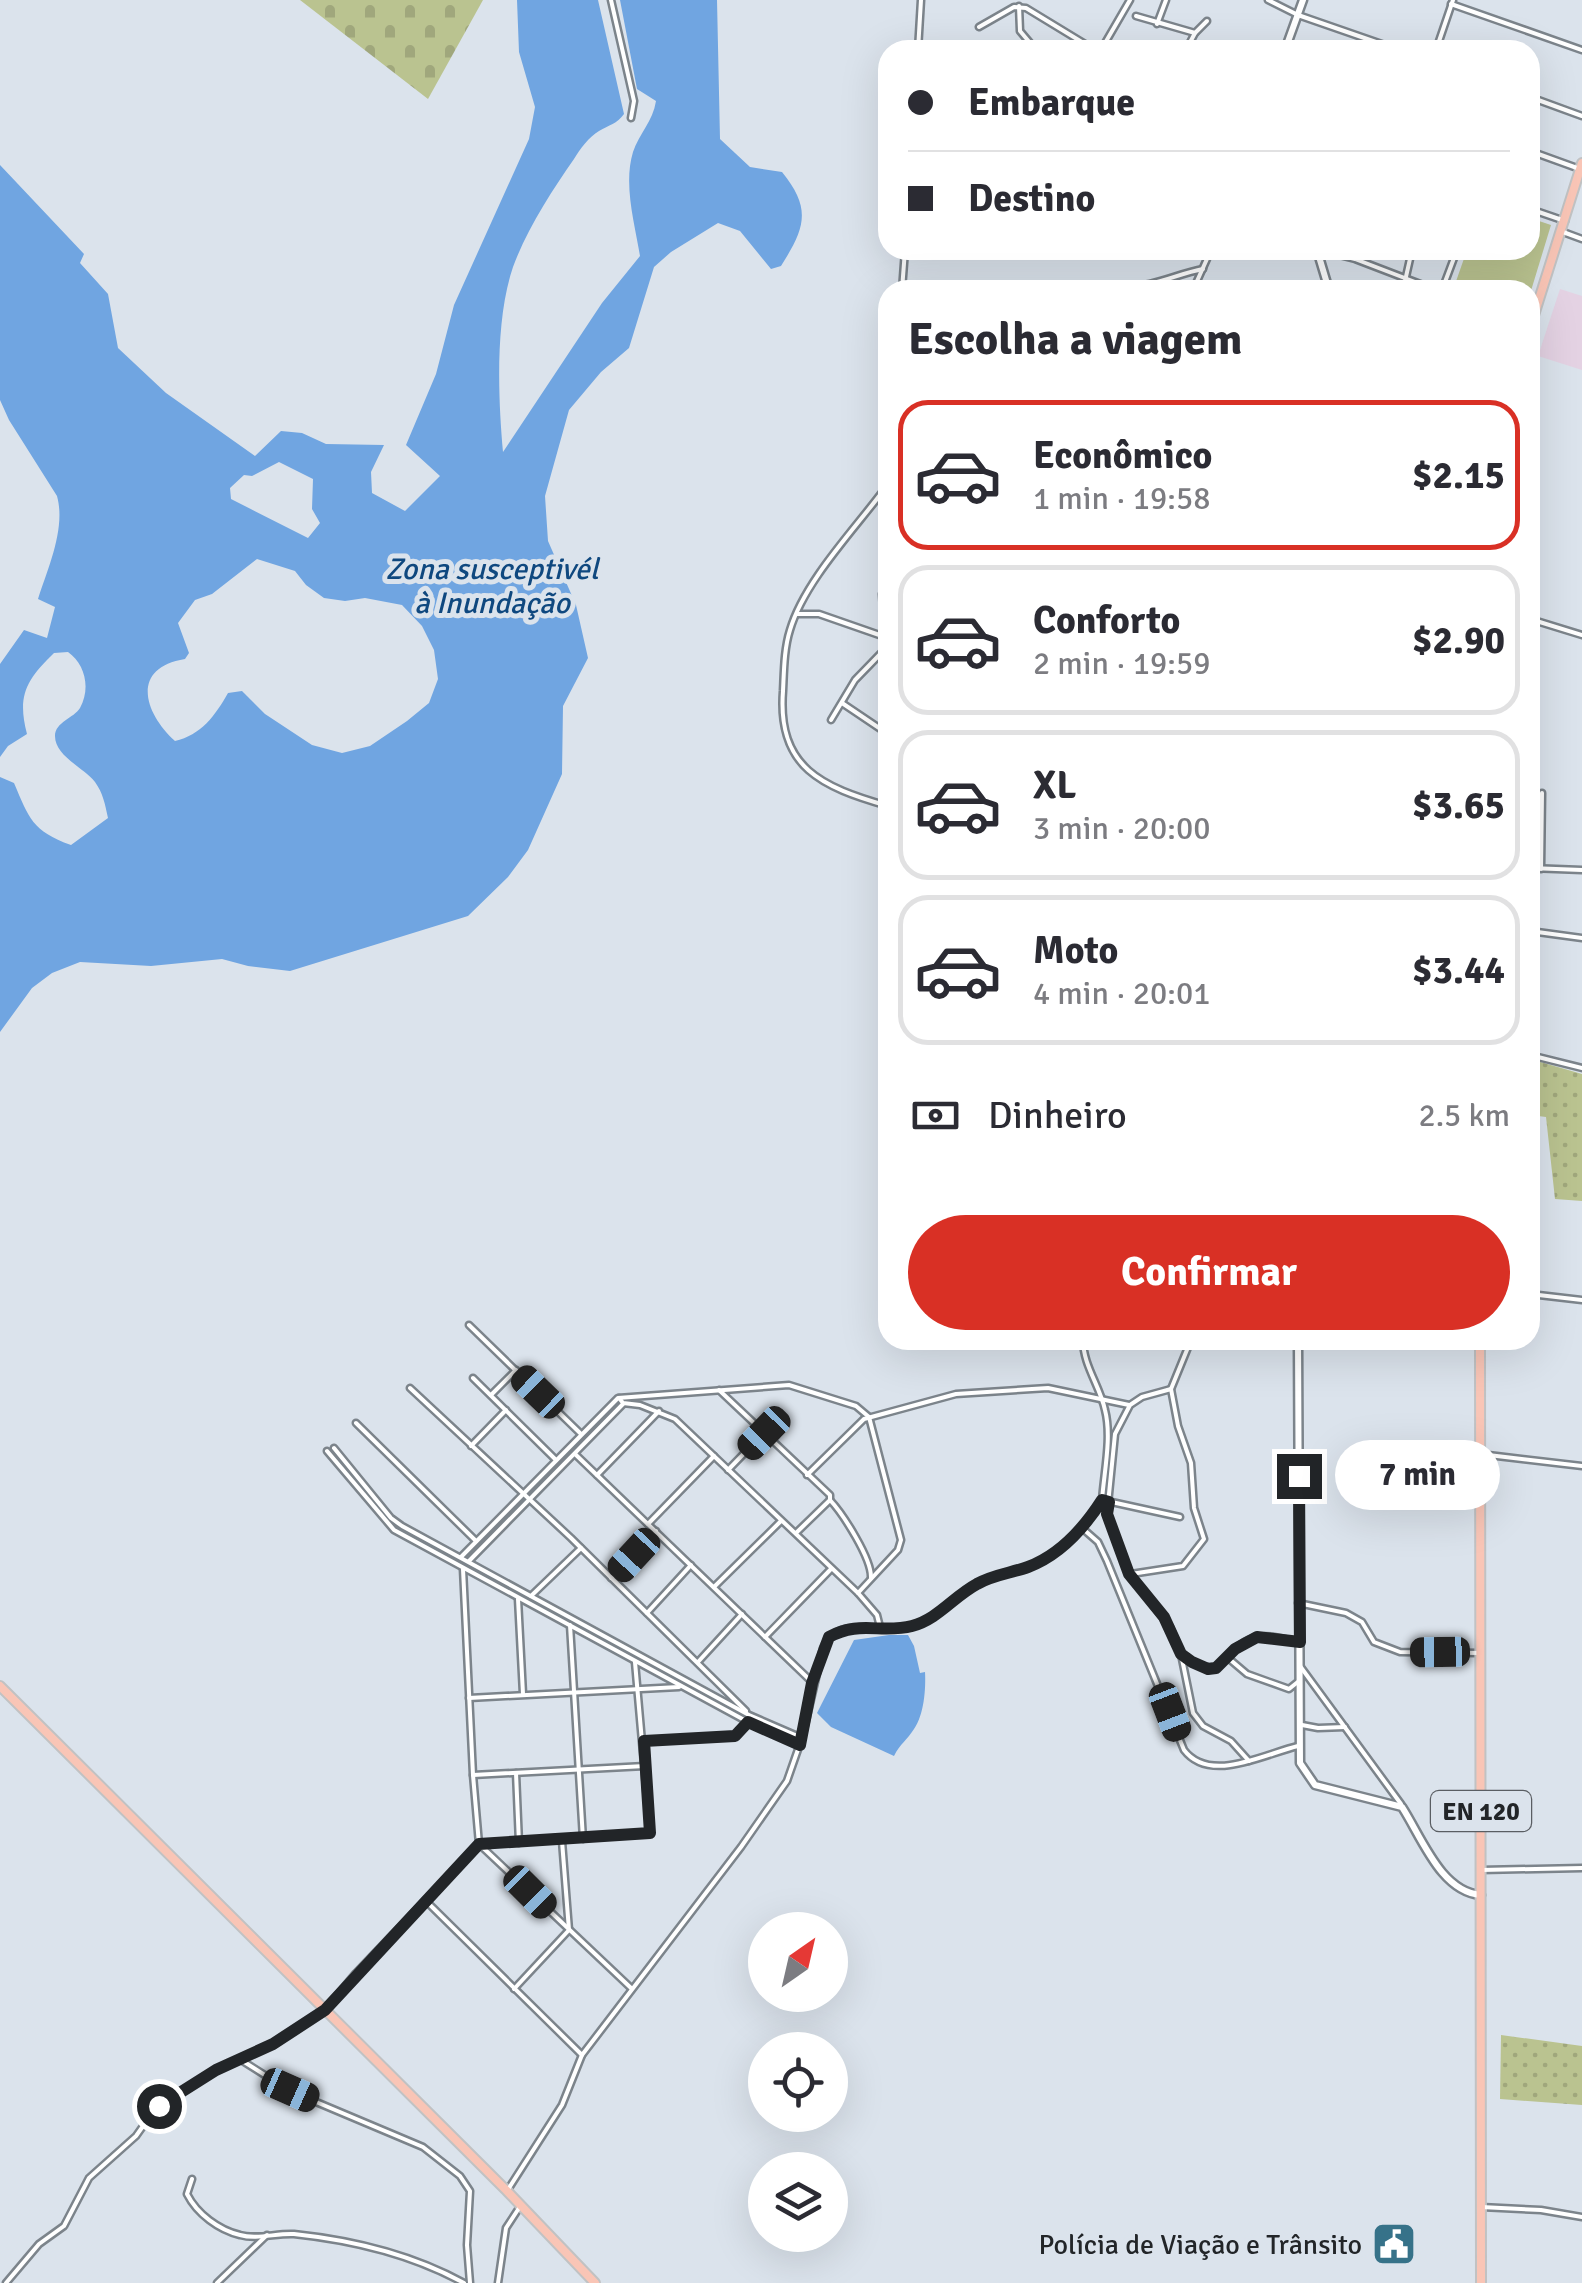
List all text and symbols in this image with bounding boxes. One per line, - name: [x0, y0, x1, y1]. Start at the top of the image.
- text: Embarque: [968, 79, 1135, 126]
- text: Destino: [968, 175, 1095, 222]
- text: Escolha a viagem: [908, 312, 1242, 367]
- icon: car: [913, 430, 1003, 520]
- text: Econômico: [1033, 432, 1212, 479]
- text: $2.15: [1412, 452, 1505, 499]
- text: 1 min · 19:58: [1033, 479, 1211, 518]
- water label: Zona susceptivél à Inundação: [385, 551, 601, 622]
- icon: car: [913, 595, 1003, 685]
- text: Conforto: [1033, 597, 1180, 644]
- text: $2.90: [1412, 617, 1505, 664]
- text: 2 min · 19:59: [1033, 644, 1211, 683]
- icon: car: [913, 760, 1003, 850]
- text: XL: [1033, 762, 1076, 809]
- text: $3.65: [1412, 782, 1505, 829]
- text: 3 min · 20:00: [1033, 809, 1211, 848]
- icon: car: [913, 925, 1003, 1015]
- text: Moto: [1033, 927, 1118, 974]
- text: $3.44: [1412, 947, 1505, 994]
- text: 4 min · 20:01: [1033, 974, 1211, 1013]
- icon: cash: [908, 1088, 963, 1143]
- text: Dinheiro: [988, 1092, 1127, 1139]
- text: 2.5 km: [1418, 1096, 1510, 1135]
- button: Confirmar: [908, 1215, 1510, 1330]
- car: [506, 1360, 570, 1424]
- car: [732, 1401, 796, 1465]
- callout: 7 min: [1334, 1441, 1499, 1511]
- route end: [1277, 1454, 1322, 1499]
- text: 7 min: [1379, 1455, 1456, 1494]
- car: [603, 1523, 665, 1587]
- car: [1410, 1636, 1470, 1668]
- car: [1145, 1679, 1195, 1745]
- road number: EN 120: [1431, 1791, 1531, 1831]
- car: [498, 1860, 562, 1924]
- north arrow: [748, 1912, 848, 2012]
- map controls: [748, 1912, 848, 2252]
- button: locate: [748, 2032, 848, 2132]
- car: [256, 2064, 324, 2116]
- route start: [137, 2084, 182, 2129]
- button: layers: [748, 2152, 848, 2252]
- public building icon: Polícia de Viação e Trânsito: [1371, 2221, 1417, 2267]
- place label: Polícia de Viação e Trânsito: [1038, 2228, 1362, 2262]

